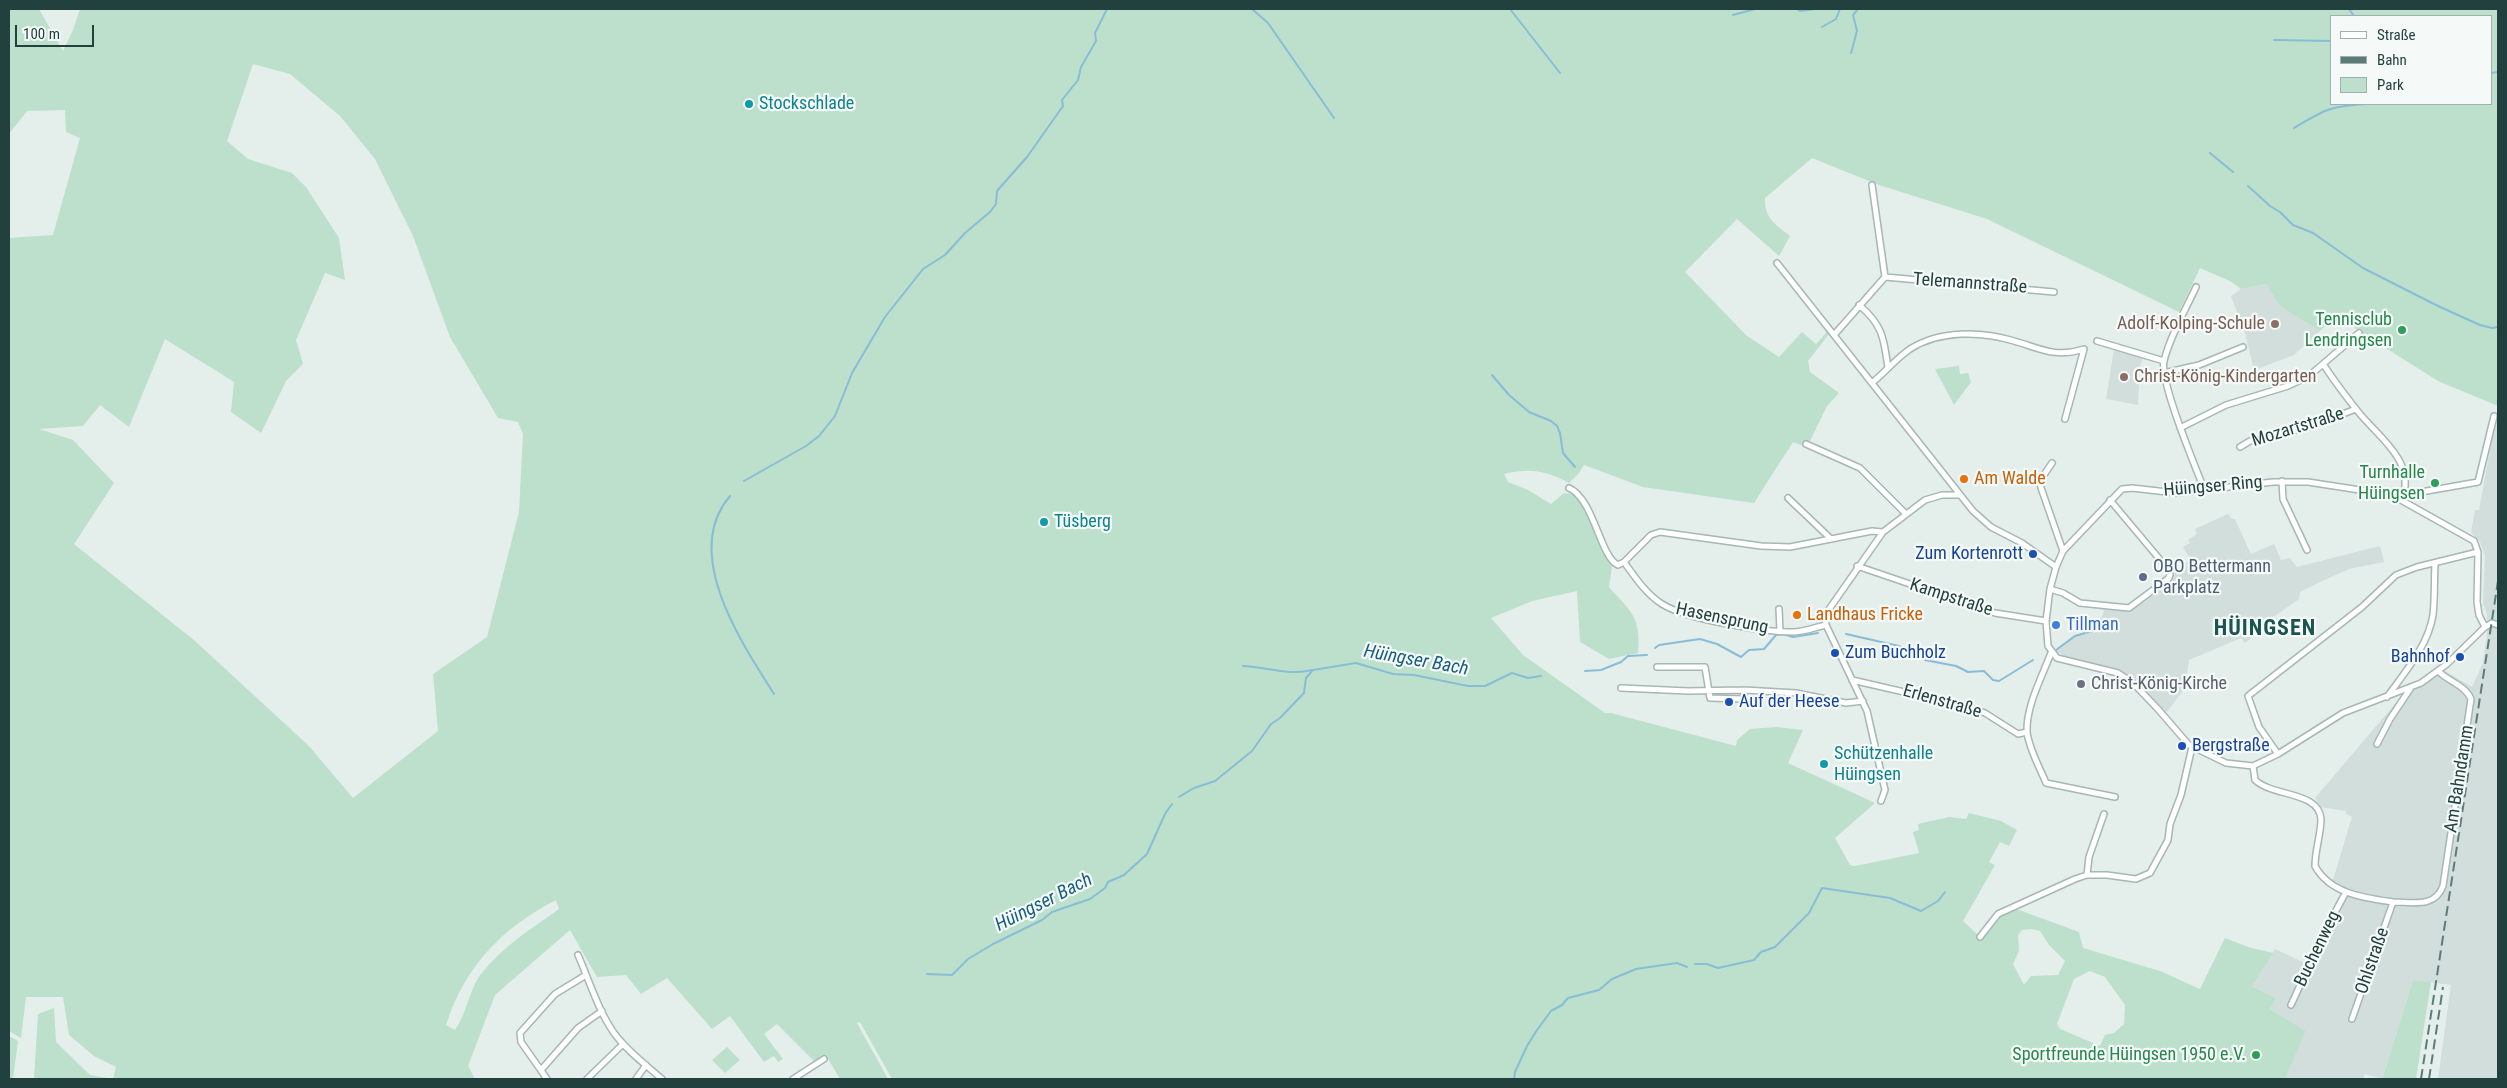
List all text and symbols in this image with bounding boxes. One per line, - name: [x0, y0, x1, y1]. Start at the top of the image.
- scale bar: [18, 15, 96, 47]
- legend: [2330, 15, 2492, 105]
- text: 100 m: [23, 25, 60, 43]
- text: Straße: [2377, 26, 2416, 44]
- text: Bahn: [2377, 51, 2407, 69]
- text: Park: [2377, 76, 2404, 94]
- place label: Stockschlade: [759, 93, 854, 115]
- marker: Stockschlade: [743, 98, 755, 110]
- street label: Telemannstraße: [1912, 269, 2028, 299]
- place label: Tennisclub Lendringsen: [2305, 309, 2392, 352]
- place label: Adolf-Kolping-Schule: [2117, 313, 2265, 335]
- marker: Adolf-Kolping-Schule: [2269, 318, 2281, 330]
- marker: Tennisclub Lendringsen: [2396, 324, 2408, 336]
- place label: Christ-König-Kindergarten: [2134, 366, 2317, 388]
- marker: Christ-König-Kindergarten: [2118, 371, 2130, 383]
- street label: Mozartstraße: [2249, 404, 2347, 452]
- place label: Turnhalle Hüingsen: [2358, 462, 2425, 504]
- place label: Am Walde: [1974, 468, 2046, 490]
- street label: Hüingser Ring: [2163, 472, 2263, 502]
- marker: Am Walde: [1958, 473, 1970, 485]
- marker: Turnhalle Hüingsen: [2429, 477, 2441, 489]
- place label: Tüsberg: [1054, 511, 1111, 533]
- marker: Tüsberg: [1038, 516, 1050, 528]
- place label: Zum Kortenrott: [1915, 543, 2023, 565]
- marker: Zum Kortenrott: [2027, 548, 2039, 560]
- place label: OBO Bettermann Parkplatz: [2153, 556, 2271, 598]
- marker: OBO Bettermann Parkplatz: [2137, 571, 2149, 583]
- street label: Kampstraße: [1907, 574, 1995, 622]
- street label: Hasensprung: [1674, 599, 1770, 639]
- place label: Landhaus Fricke: [1807, 604, 1923, 626]
- marker: Landhaus Fricke: [1791, 609, 1803, 621]
- place label: Tillman: [2066, 614, 2119, 636]
- district label: HÜINGSEN: [2213, 616, 2317, 642]
- marker: Tillman: [2050, 619, 2062, 631]
- water label: Hüingser Bach: [1362, 641, 1470, 681]
- place label: Zum Buchholz: [1845, 642, 1946, 664]
- place label: Bahnhof: [2391, 646, 2450, 668]
- marker: Zum Buchholz: [1829, 647, 1841, 659]
- marker: Bahnhof: [2454, 651, 2466, 663]
- place label: Christ-König-Kirche: [2091, 673, 2227, 695]
- marker: Christ-König-Kirche: [2075, 678, 2087, 690]
- street label: Erlenstraße: [1900, 680, 1984, 724]
- place label: Auf der Heese: [1739, 691, 1839, 713]
- marker: Auf der Heese: [1723, 696, 1735, 708]
- street label: Am Bahndamm: [2441, 724, 2479, 834]
- place label: Bergstraße: [2192, 735, 2270, 757]
- marker: Bergstraße: [2176, 740, 2188, 752]
- place label: Schützenhalle Hüingsen: [1834, 743, 1933, 786]
- marker: Schützenhalle Hüingsen: [1818, 758, 1830, 770]
- water label: Hüingser Bach: [992, 869, 1096, 937]
- street label: Buchenweg: [2290, 908, 2346, 990]
- street label: Ohlstraße: [2352, 925, 2394, 997]
- place label: Sportfreunde Hüingsen 1950 e.V.: [2012, 1044, 2246, 1066]
- marker: Sportfreunde Hüingsen 1950 e.V.: [2250, 1049, 2262, 1061]

